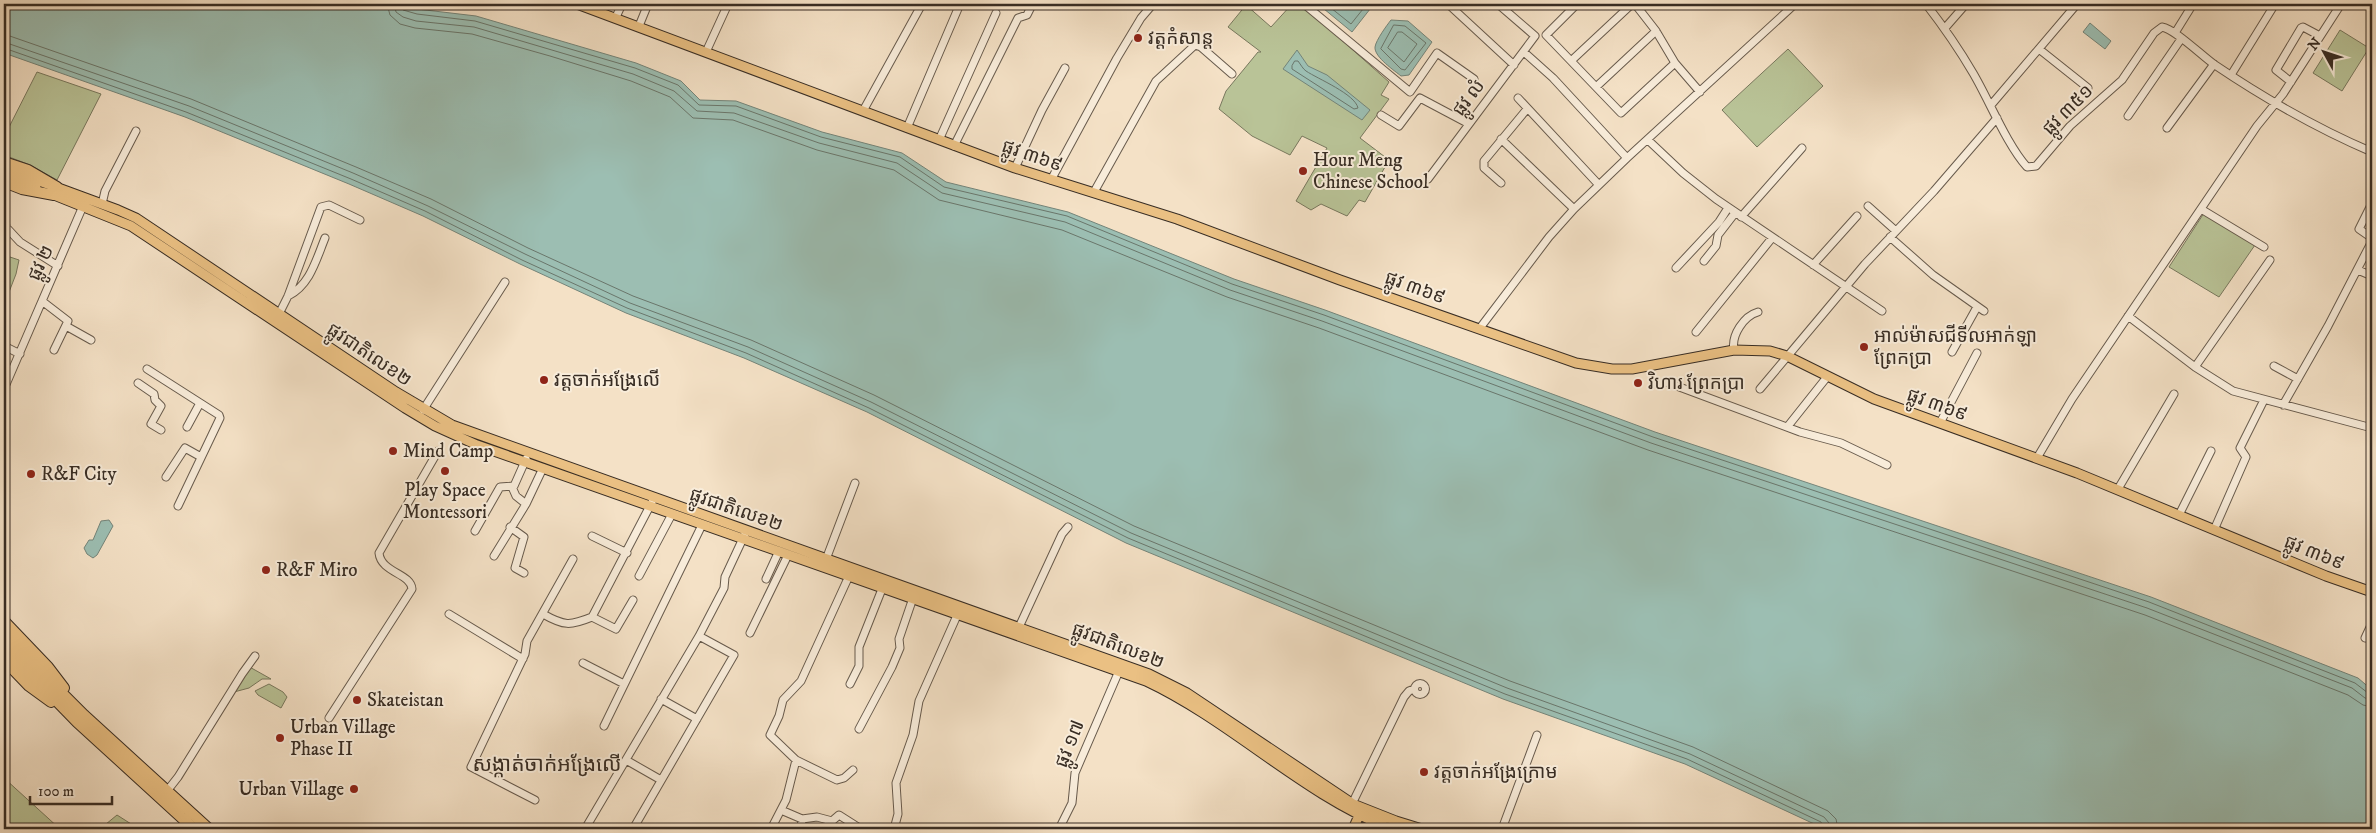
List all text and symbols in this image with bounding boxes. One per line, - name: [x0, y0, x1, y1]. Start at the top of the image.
- place label: វត្តកំសាន្ត: [1148, 27, 1214, 50]
- north arrow: [2298, 28, 2348, 78]
- marker: វត្តកំសាន្ត: [1132, 32, 1144, 44]
- text: N: [2304, 34, 2326, 54]
- street label: ផ្លូវ លំ: [1448, 75, 1494, 124]
- street label: ផ្លូវ ៣៥១: [2038, 80, 2102, 144]
- street label: ផ្លូវ ៣៦៩: [997, 135, 1065, 181]
- place label: Hour Meng Chinese School: [1313, 149, 1429, 194]
- marker: Hour Meng Chinese School: [1297, 165, 1309, 177]
- street label: ផ្លូវ ២: [23, 242, 63, 286]
- street label: ផ្លូវ ៣៦៩: [1380, 266, 1448, 314]
- street label: ផ្លូវជាតិលេខ២: [320, 318, 416, 396]
- place label: អាល់ម៉ាសជីទីលអាក់ឡា ព្រែកប្រា: [1874, 324, 2037, 370]
- marker: អាល់ម៉ាសជីទីលអាក់ឡា ព្រែកប្រា: [1858, 341, 1870, 353]
- place label: វត្តចាក់អង្រែលើ: [554, 369, 660, 392]
- place label: វិហារ ព្រែកប្រា: [1647, 371, 1745, 395]
- marker: វត្តចាក់អង្រែលើ: [538, 374, 550, 386]
- marker: វិហារ ព្រែកប្រា: [1632, 377, 1644, 389]
- street label: ផ្លូវ ៣៦៩: [1902, 383, 1970, 431]
- place label: Mind Camp: [403, 440, 493, 463]
- marker: Mind Camp: [387, 445, 399, 457]
- place label: R&F City: [41, 463, 117, 486]
- marker: Play Space Montessori: [439, 465, 451, 477]
- marker: R&F City: [25, 468, 37, 480]
- place label: Play Space Montessori: [403, 479, 487, 524]
- street label: ផ្លូវជាតិលេខ២: [685, 483, 786, 541]
- street label: ផ្លូវ ៣៦៩: [2279, 531, 2347, 580]
- place label: R&F Miro: [276, 559, 358, 582]
- marker: R&F Miro: [260, 564, 272, 576]
- street label: ផ្លូវជាតិលេខ២: [1067, 618, 1168, 678]
- place label: Skateistan: [367, 689, 444, 712]
- marker: Skateistan: [351, 694, 363, 706]
- place label: Urban Village Phase II: [290, 716, 396, 761]
- street label: ផ្លូវ ១៧: [1050, 717, 1094, 773]
- marker: Urban Village Phase II: [274, 732, 286, 744]
- district label: សង្កាត់ចាក់អង្រែលើ: [472, 752, 622, 778]
- place label: វត្តចាក់អង្រែក្រោម: [1434, 761, 1557, 784]
- marker: វត្តចាក់អង្រែក្រោម: [1418, 766, 1430, 778]
- scale bar: [30, 773, 112, 805]
- place label: Urban Village: [238, 778, 344, 801]
- text: 100 m: [38, 782, 74, 801]
- marker: Urban Village: [348, 783, 360, 795]

